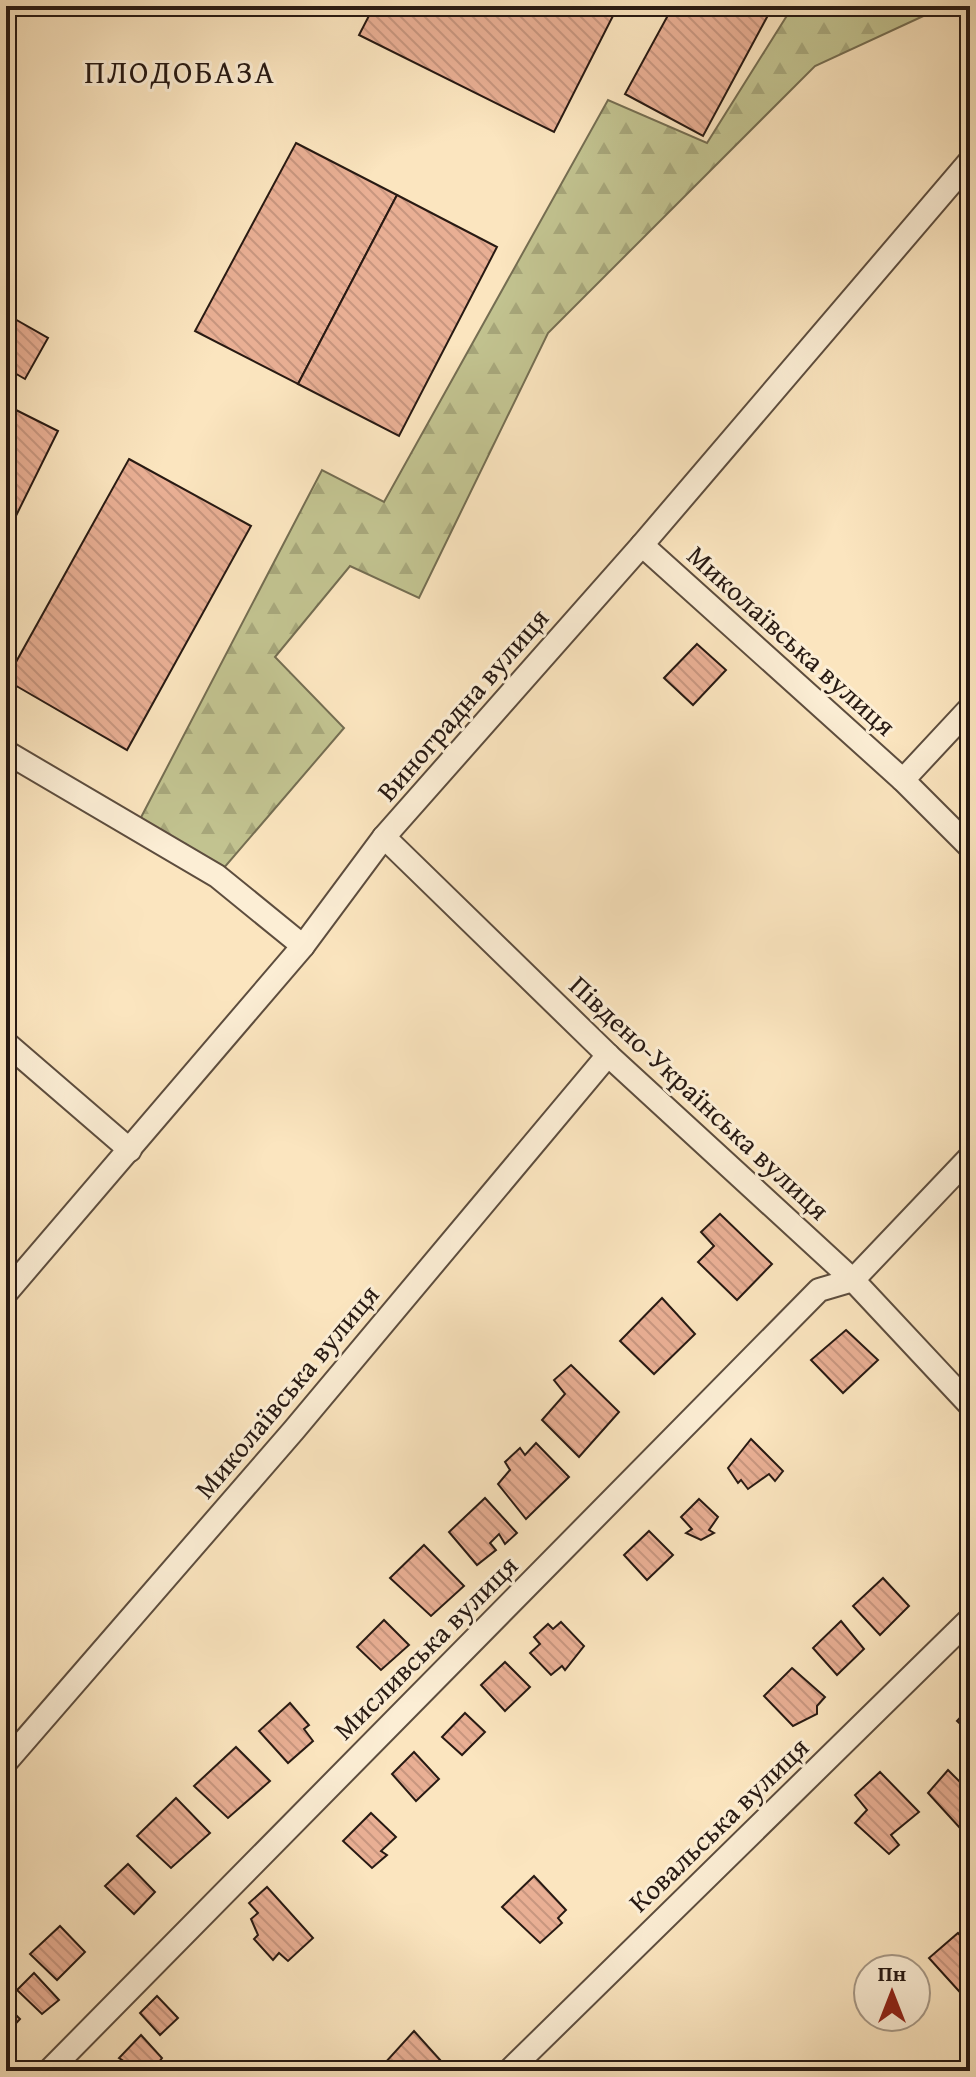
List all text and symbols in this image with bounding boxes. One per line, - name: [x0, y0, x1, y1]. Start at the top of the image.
- district label: ПЛОДОБАЗА: [84, 48, 276, 95]
- street label: Миколаївська вулиця: [679, 535, 905, 745]
- street label: Виноградна вулиця: [366, 598, 558, 810]
- street label: Південо-Українська вулиця: [561, 965, 839, 1229]
- street label: Миколаївська вулиця: [184, 1275, 388, 1507]
- street label: Мисливська вулиця: [323, 1545, 527, 1749]
- street label: Ковальська вулиця: [619, 1727, 817, 1921]
- north arrow: [852, 1953, 932, 2033]
- text: Пн: [878, 1957, 906, 1989]

